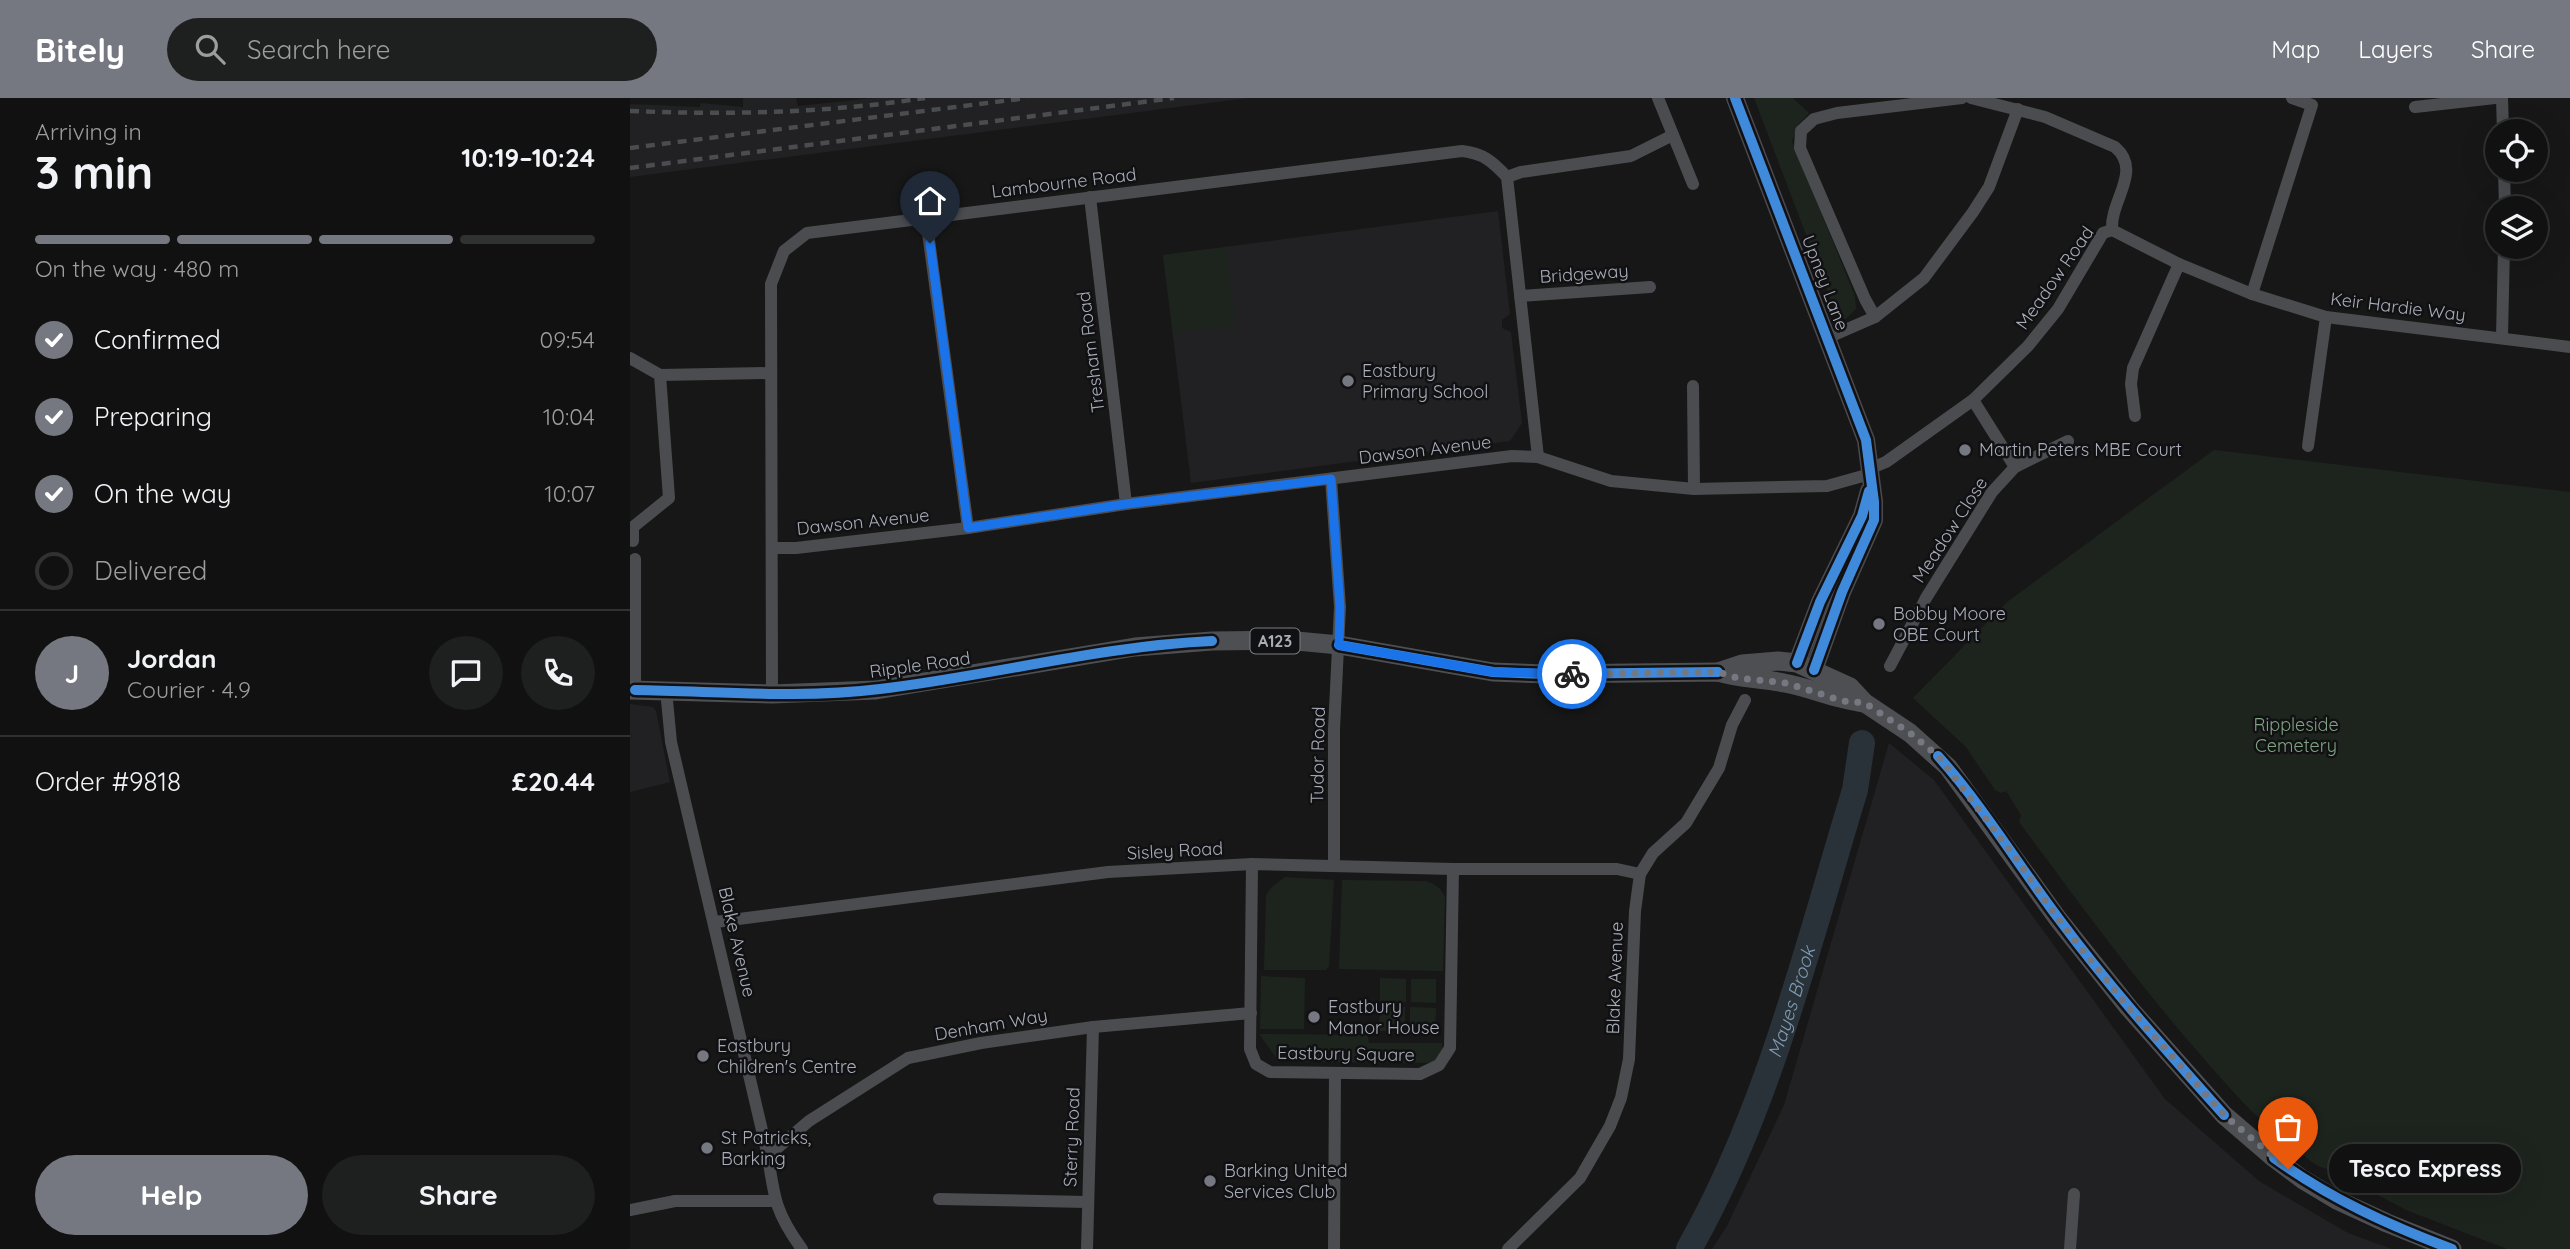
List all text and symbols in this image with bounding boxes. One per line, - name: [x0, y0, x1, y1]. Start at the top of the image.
- search box: [167, 18, 657, 81]
- text: Bitely: [35, 29, 125, 70]
- icon: search: [191, 30, 229, 68]
- text: Search here: [247, 33, 391, 66]
- text: Map: [2271, 34, 2320, 64]
- text: Layers: [2358, 34, 2433, 64]
- text: Share: [2471, 34, 2535, 64]
- text: Arriving in: [35, 117, 142, 146]
- map controls: [2485, 119, 2548, 259]
- button: locate: [2485, 119, 2548, 182]
- text: 10:19–10:24: [461, 141, 595, 174]
- text: 3 min: [35, 143, 153, 201]
- street label: Lambourne Road: [990, 162, 1138, 203]
- pin: [900, 171, 960, 243]
- icon: home: [911, 182, 949, 220]
- button: layers: [2485, 196, 2548, 259]
- street label: Meadow Road: [2010, 222, 2099, 334]
- street label: Upney Lane: [1797, 232, 1854, 334]
- text: On the way · 480 m: [35, 254, 239, 283]
- street label: Bridgeway: [1539, 259, 1629, 288]
- street label: Keir Hardie Way: [2329, 287, 2467, 326]
- street label: Tresham Road: [1072, 290, 1109, 414]
- icon: check: [35, 321, 73, 359]
- text: Confirmed: [94, 323, 221, 356]
- text: 09:54: [540, 325, 595, 354]
- place label: Eastbury Primary School: [1362, 359, 1488, 403]
- marker: Eastbury Primary School: [1340, 373, 1356, 389]
- icon: check: [35, 398, 73, 436]
- text: Preparing: [94, 400, 212, 433]
- text: 10:04: [543, 402, 595, 431]
- street label: Dawson Avenue: [1357, 430, 1493, 469]
- place label: Martin Peters MBE Court: [1979, 438, 2182, 461]
- marker: Martin Peters MBE Court: [1957, 442, 1973, 458]
- street label: Meadow Close: [1907, 473, 1992, 587]
- icon: check: [35, 475, 73, 513]
- text: On the way: [94, 477, 232, 510]
- text: 10:07: [544, 479, 595, 508]
- street label: Dawson Avenue: [795, 503, 930, 540]
- text: Delivered: [94, 554, 207, 587]
- place label: Bobby Moore OBE Court: [1893, 602, 2006, 646]
- marker: Bobby Moore OBE Court: [1871, 616, 1887, 632]
- road number: A123: [1250, 628, 1300, 654]
- button: chat: [429, 636, 503, 710]
- button: phone: [521, 636, 595, 710]
- courier: [1537, 639, 1607, 709]
- text: Jordan: [127, 642, 216, 675]
- street label: Ripple Road: [868, 646, 972, 683]
- icon: bike: [1553, 655, 1591, 693]
- text: J: [65, 657, 79, 690]
- text: Courier · 4.9: [127, 675, 251, 704]
- street label: Tudor Road: [1305, 706, 1330, 804]
- park label: Rippleside Cemetery: [2253, 713, 2339, 757]
- text: Order #9818: [35, 765, 181, 798]
- text: £20.44: [512, 765, 595, 798]
- street label: Sisley Road: [1126, 836, 1224, 865]
- street label: Blake Avenue: [714, 884, 761, 999]
- street label: Blake Avenue: [1601, 921, 1628, 1035]
- water label: Mayes Brook: [1762, 942, 1821, 1061]
- place label: Eastbury Manor House: [1328, 995, 1440, 1039]
- street label: Denham Way: [933, 1003, 1049, 1046]
- marker: Eastbury Manor House: [1306, 1009, 1322, 1025]
- place label: Eastbury Children's Centre: [717, 1034, 857, 1078]
- street label: Eastbury Square: [1277, 1041, 1415, 1066]
- marker: Eastbury Children's Centre: [695, 1048, 711, 1064]
- street label: Sterry Road: [1058, 1087, 1085, 1187]
- pin: [2258, 1097, 2318, 1169]
- icon: bag: [2269, 1108, 2307, 1146]
- place label: St Patricks, Barking: [721, 1126, 811, 1170]
- marker: St Patricks, Barking: [699, 1140, 715, 1156]
- callout: Tesco Express: [2330, 1144, 2523, 1194]
- text: Tesco Express: [2348, 1154, 2502, 1183]
- button: Help: [35, 1155, 308, 1235]
- button: Share: [322, 1155, 595, 1235]
- place label: Barking United Services Club: [1224, 1159, 1348, 1203]
- marker: Barking United Services Club: [1202, 1173, 1218, 1189]

